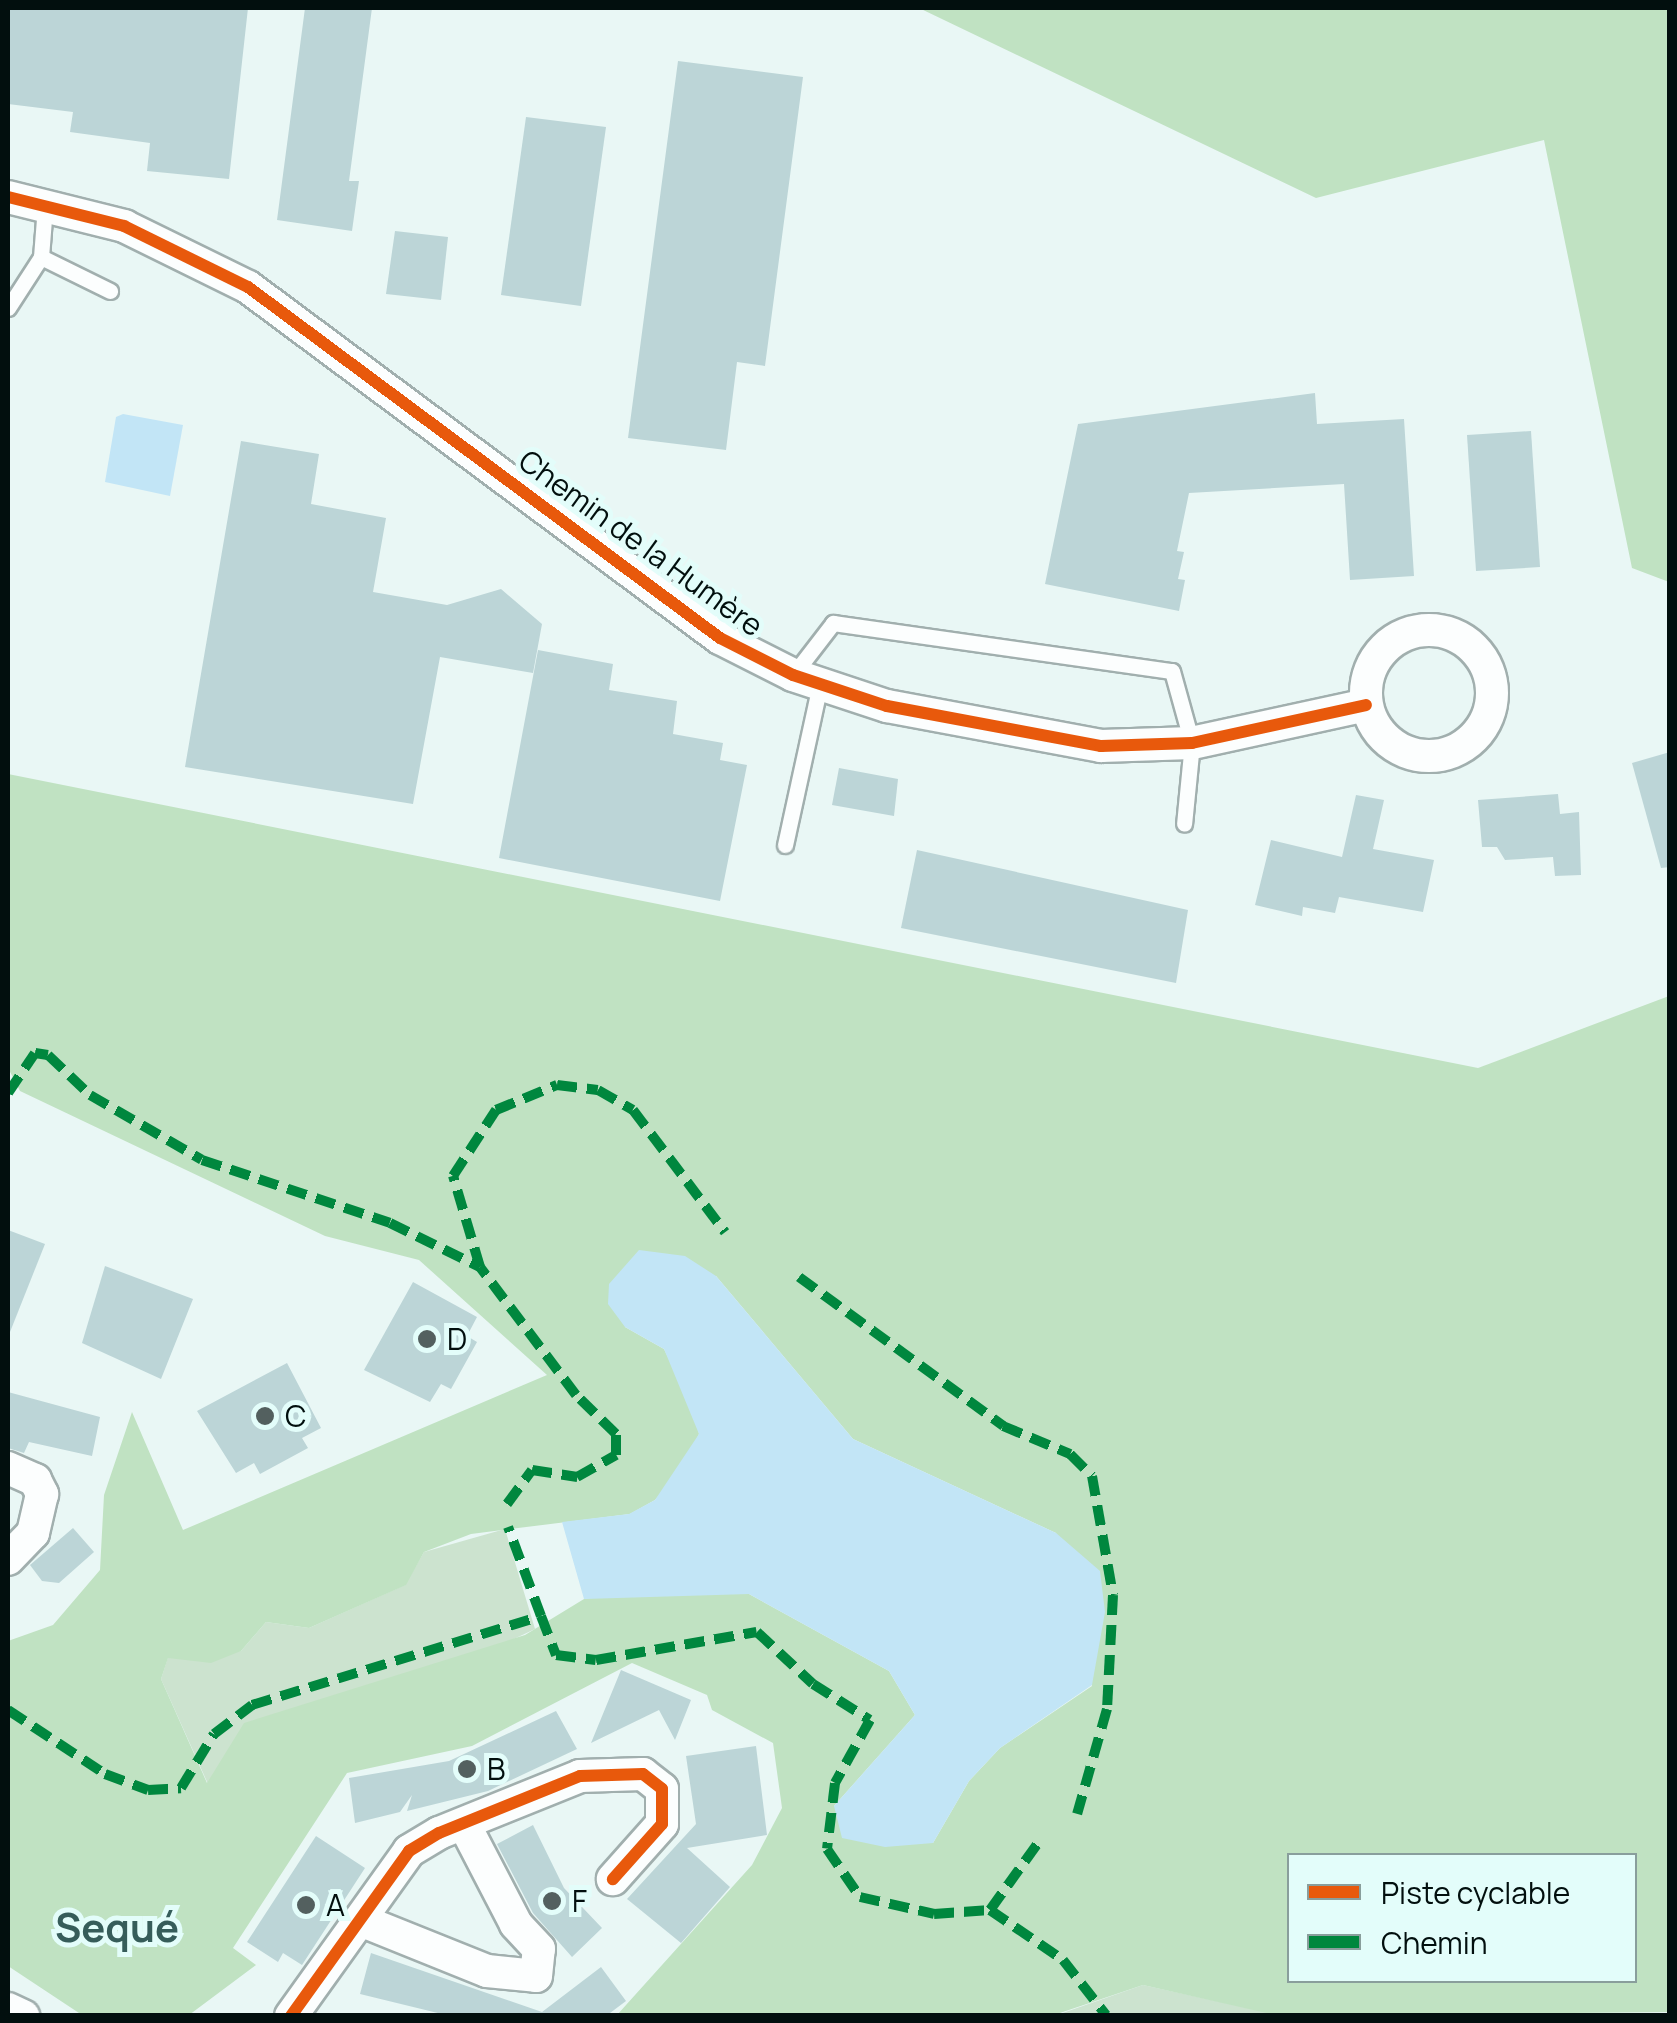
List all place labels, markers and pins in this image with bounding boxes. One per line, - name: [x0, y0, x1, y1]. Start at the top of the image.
- place label: D: [447, 1321, 467, 1357]
- marker: D: [416, 1328, 438, 1350]
- place label: C: [285, 1398, 306, 1434]
- marker: C: [254, 1405, 276, 1427]
- place label: B: [487, 1751, 505, 1787]
- marker: B: [456, 1758, 478, 1780]
- place label: F: [572, 1883, 587, 1919]
- place label: A: [326, 1887, 345, 1923]
- marker: F: [541, 1890, 563, 1912]
- marker: A: [295, 1894, 317, 1916]

